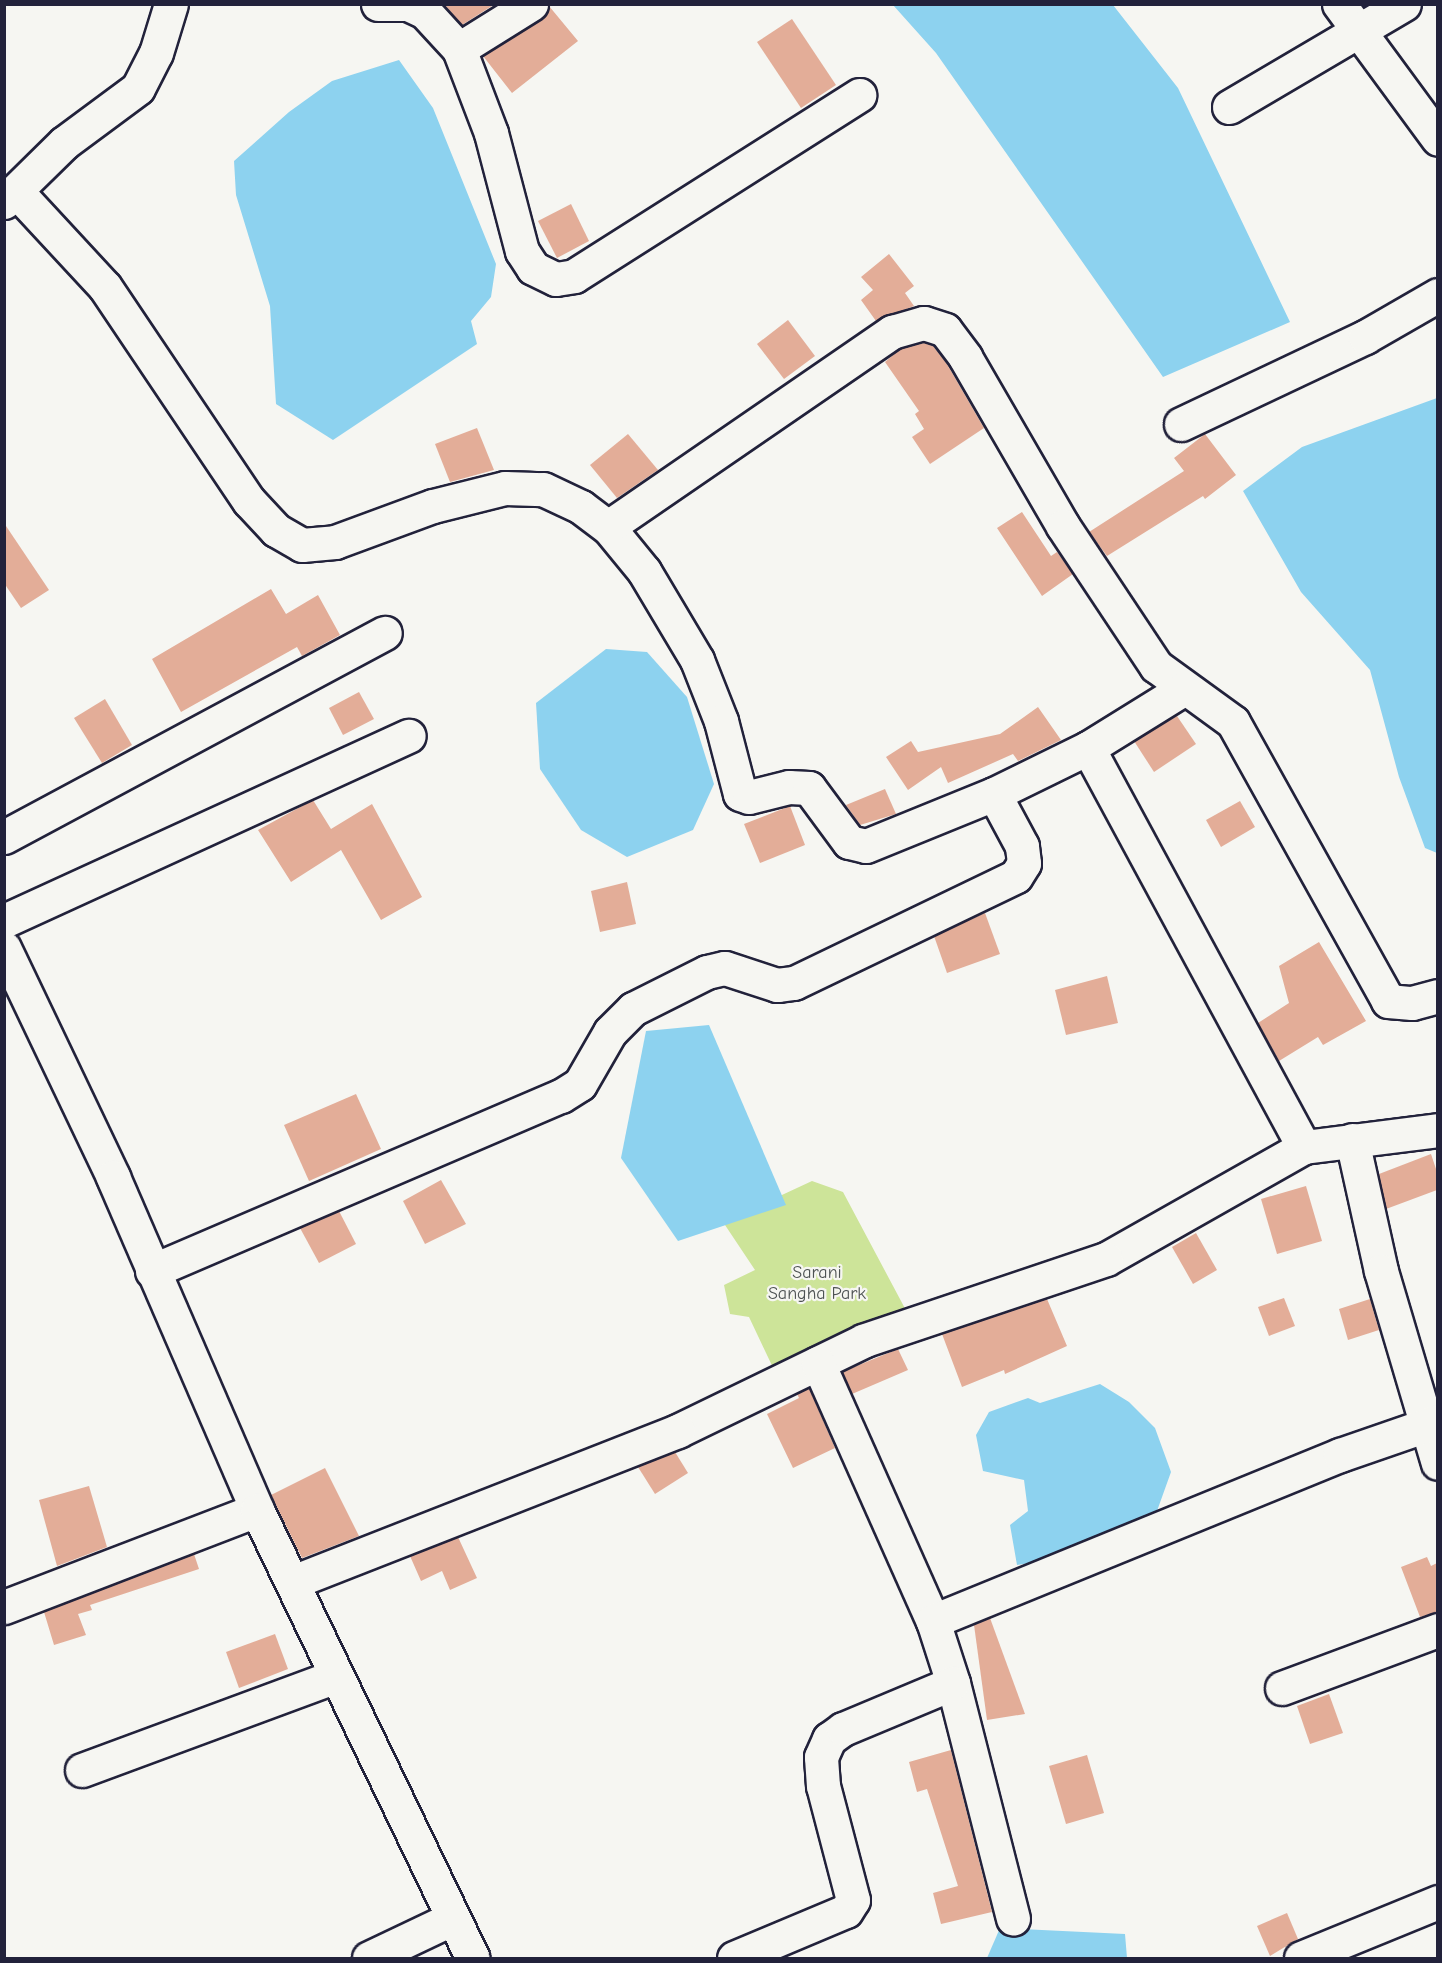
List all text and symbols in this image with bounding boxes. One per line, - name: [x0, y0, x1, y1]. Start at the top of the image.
- park label: Sarani Sangha Park: [768, 1263, 866, 1306]

